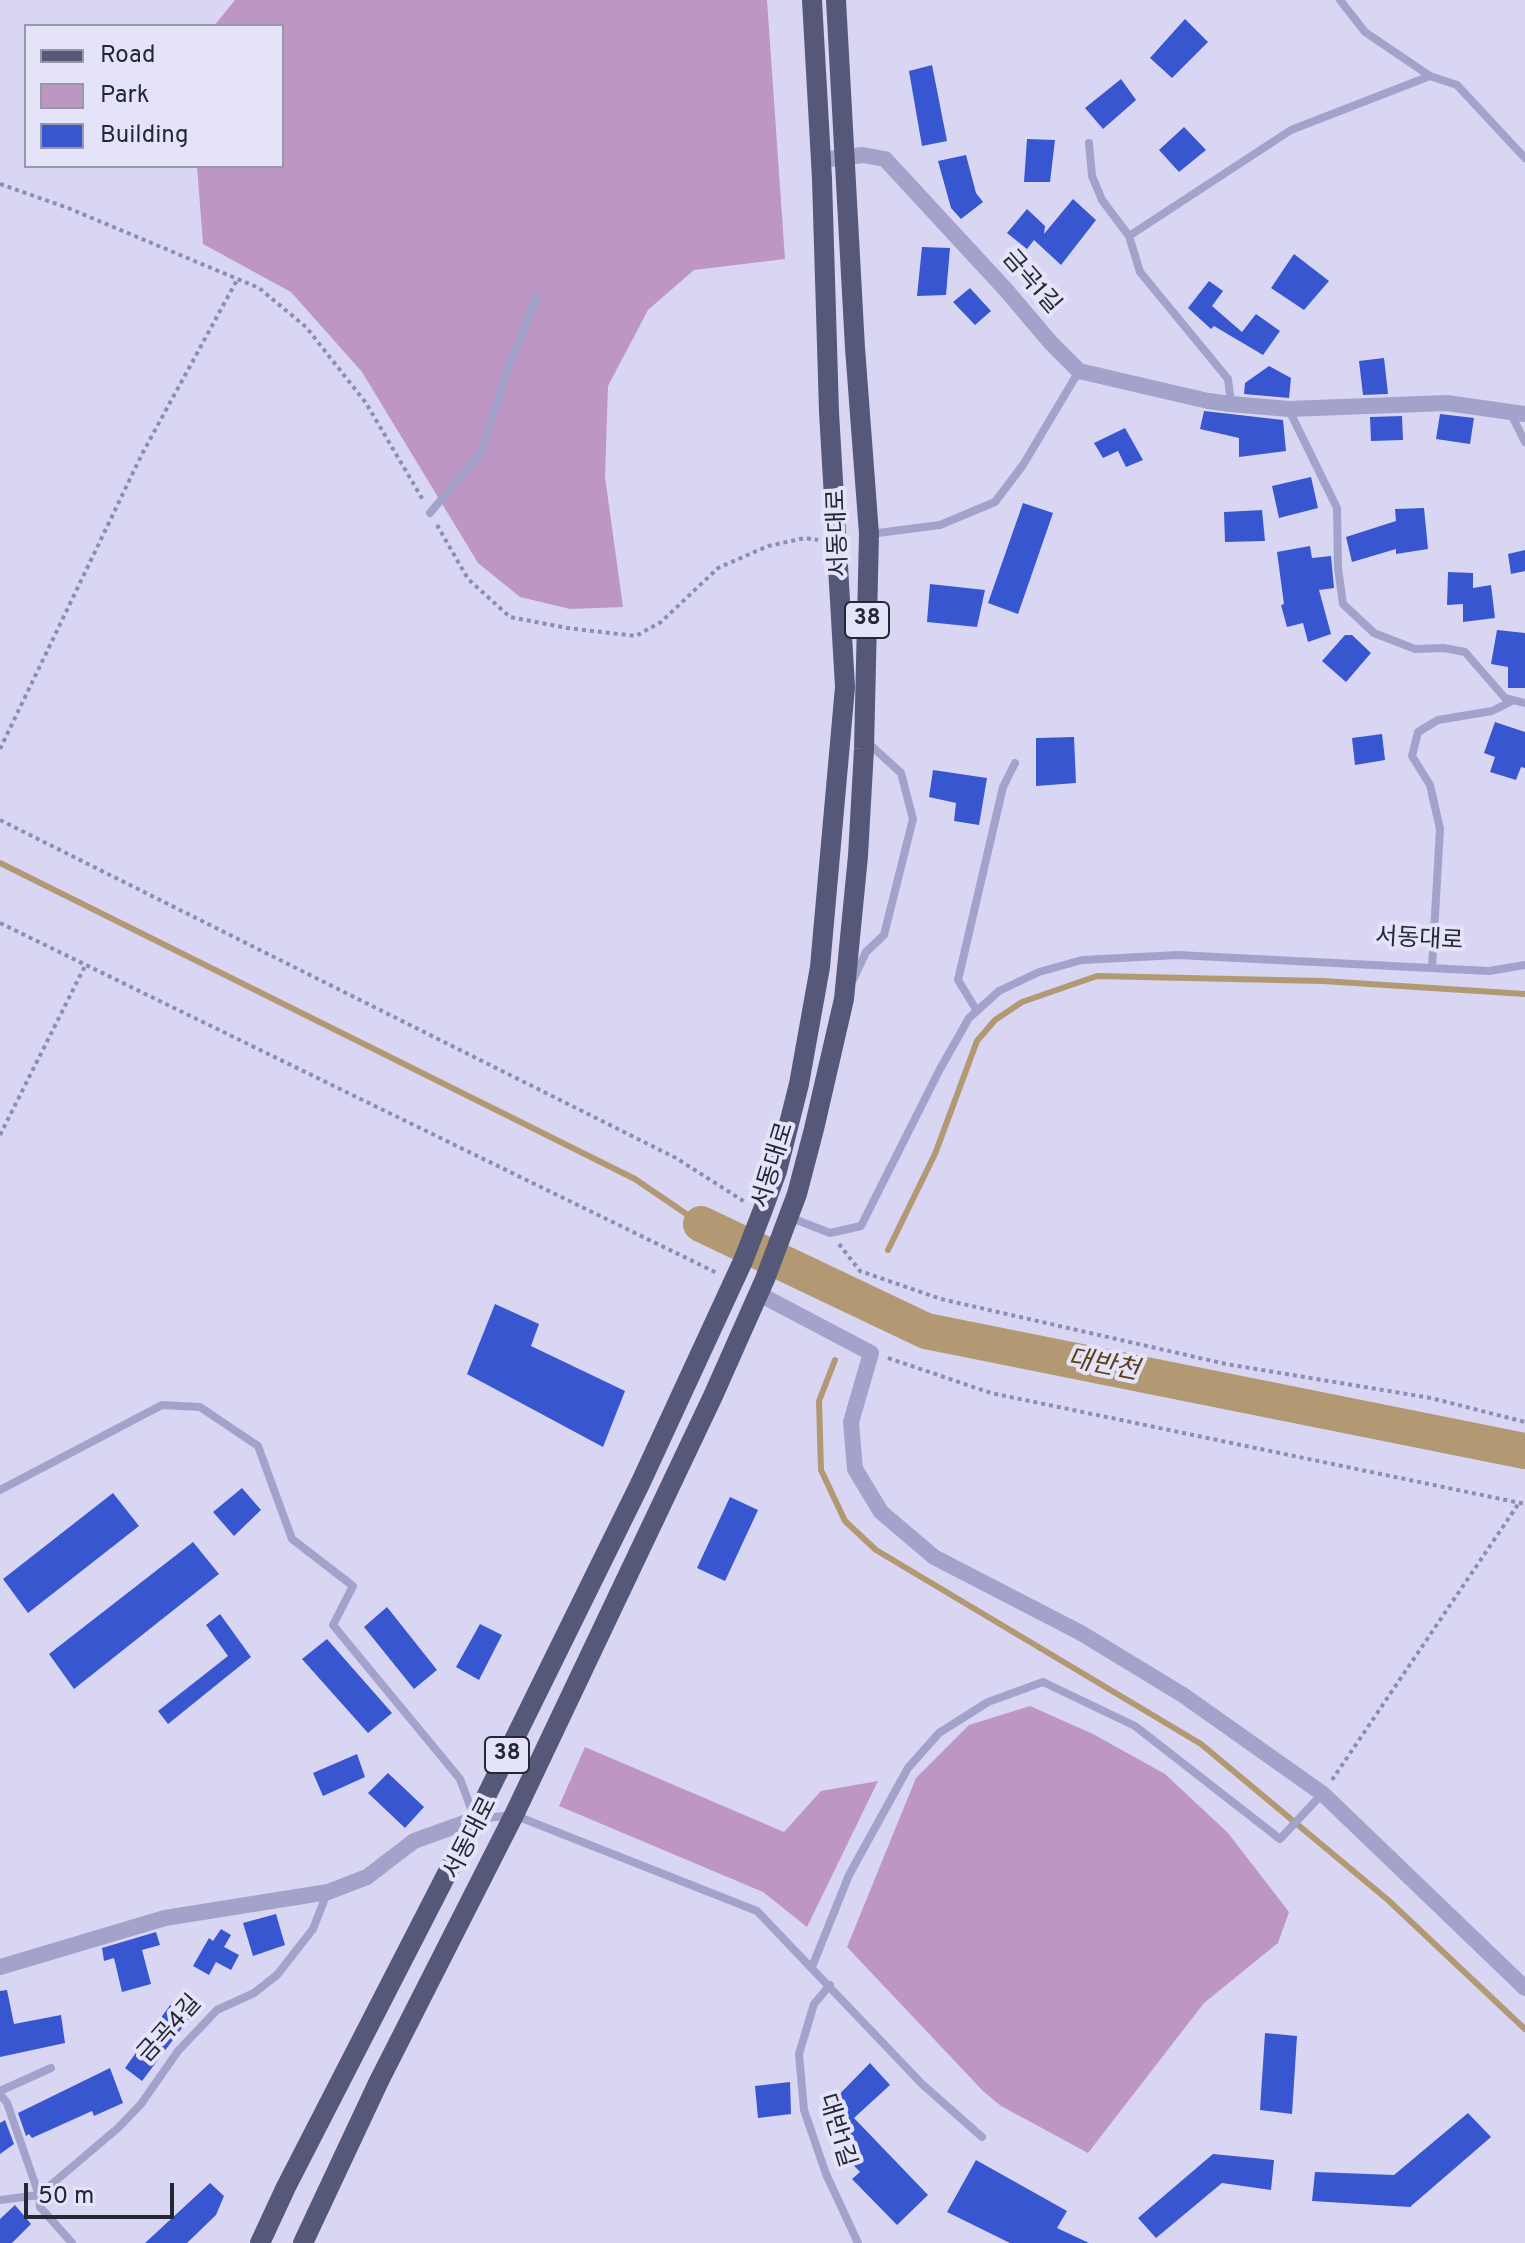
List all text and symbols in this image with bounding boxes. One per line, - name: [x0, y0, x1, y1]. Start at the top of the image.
- legend: [24, 24, 284, 168]
- text: Road: [100, 41, 156, 71]
- text: Park: [100, 81, 150, 111]
- text: Building: [100, 121, 189, 151]
- street label: 금곡1길: [994, 245, 1066, 321]
- street label: 서동대로: [824, 488, 856, 578]
- road number: 38: [845, 602, 889, 638]
- street label: 서동대로: [1374, 924, 1464, 958]
- street label: 서동대로: [748, 1120, 802, 1212]
- water label: 대반천: [1065, 1345, 1141, 1389]
- road number: 38: [485, 1737, 529, 1773]
- street label: 서동대로: [439, 1793, 505, 1885]
- street label: 금곡4길: [133, 1990, 209, 2070]
- street label: 대반1길: [810, 2091, 860, 2171]
- scale bar: [28, 2167, 178, 2217]
- text: 50 m: [38, 2182, 94, 2212]

